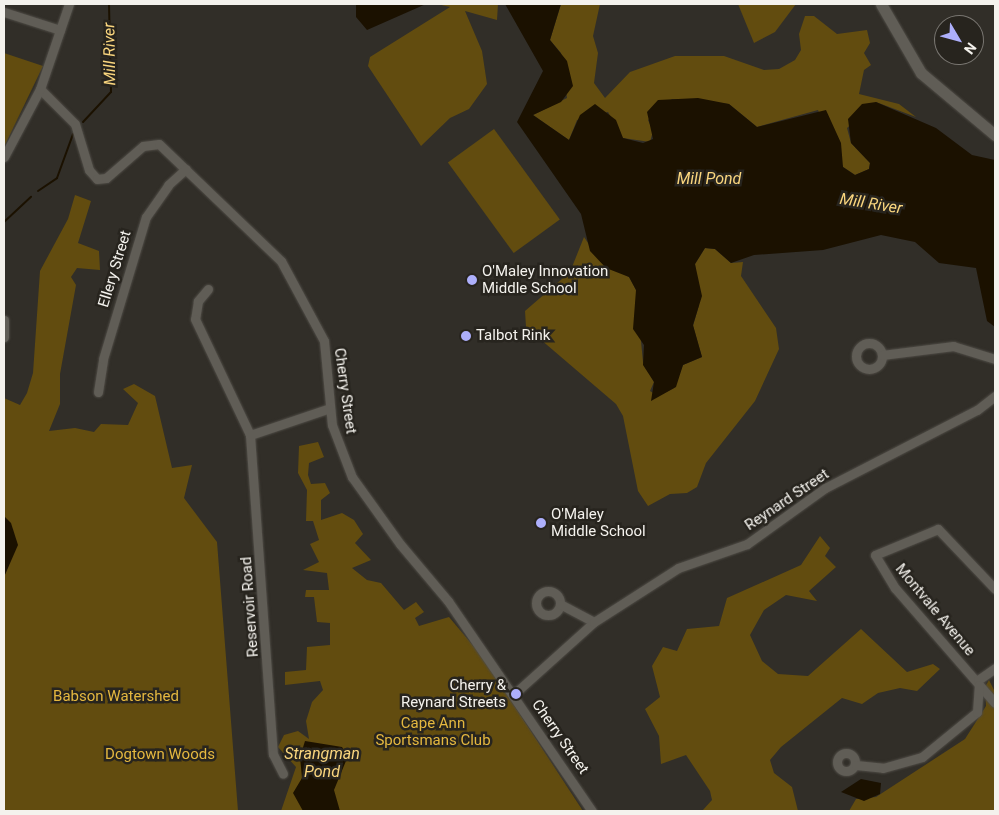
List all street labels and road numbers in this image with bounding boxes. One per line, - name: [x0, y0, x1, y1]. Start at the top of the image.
- street label: Ellery Street: [95, 228, 135, 310]
- street label: Cherry Street: [330, 347, 360, 435]
- street label: Reynard Street: [742, 465, 832, 535]
- street label: Reservoir Road: [238, 556, 262, 658]
- street label: Montvale Avenue: [891, 560, 979, 660]
- street label: Cherry Street: [528, 696, 592, 778]

